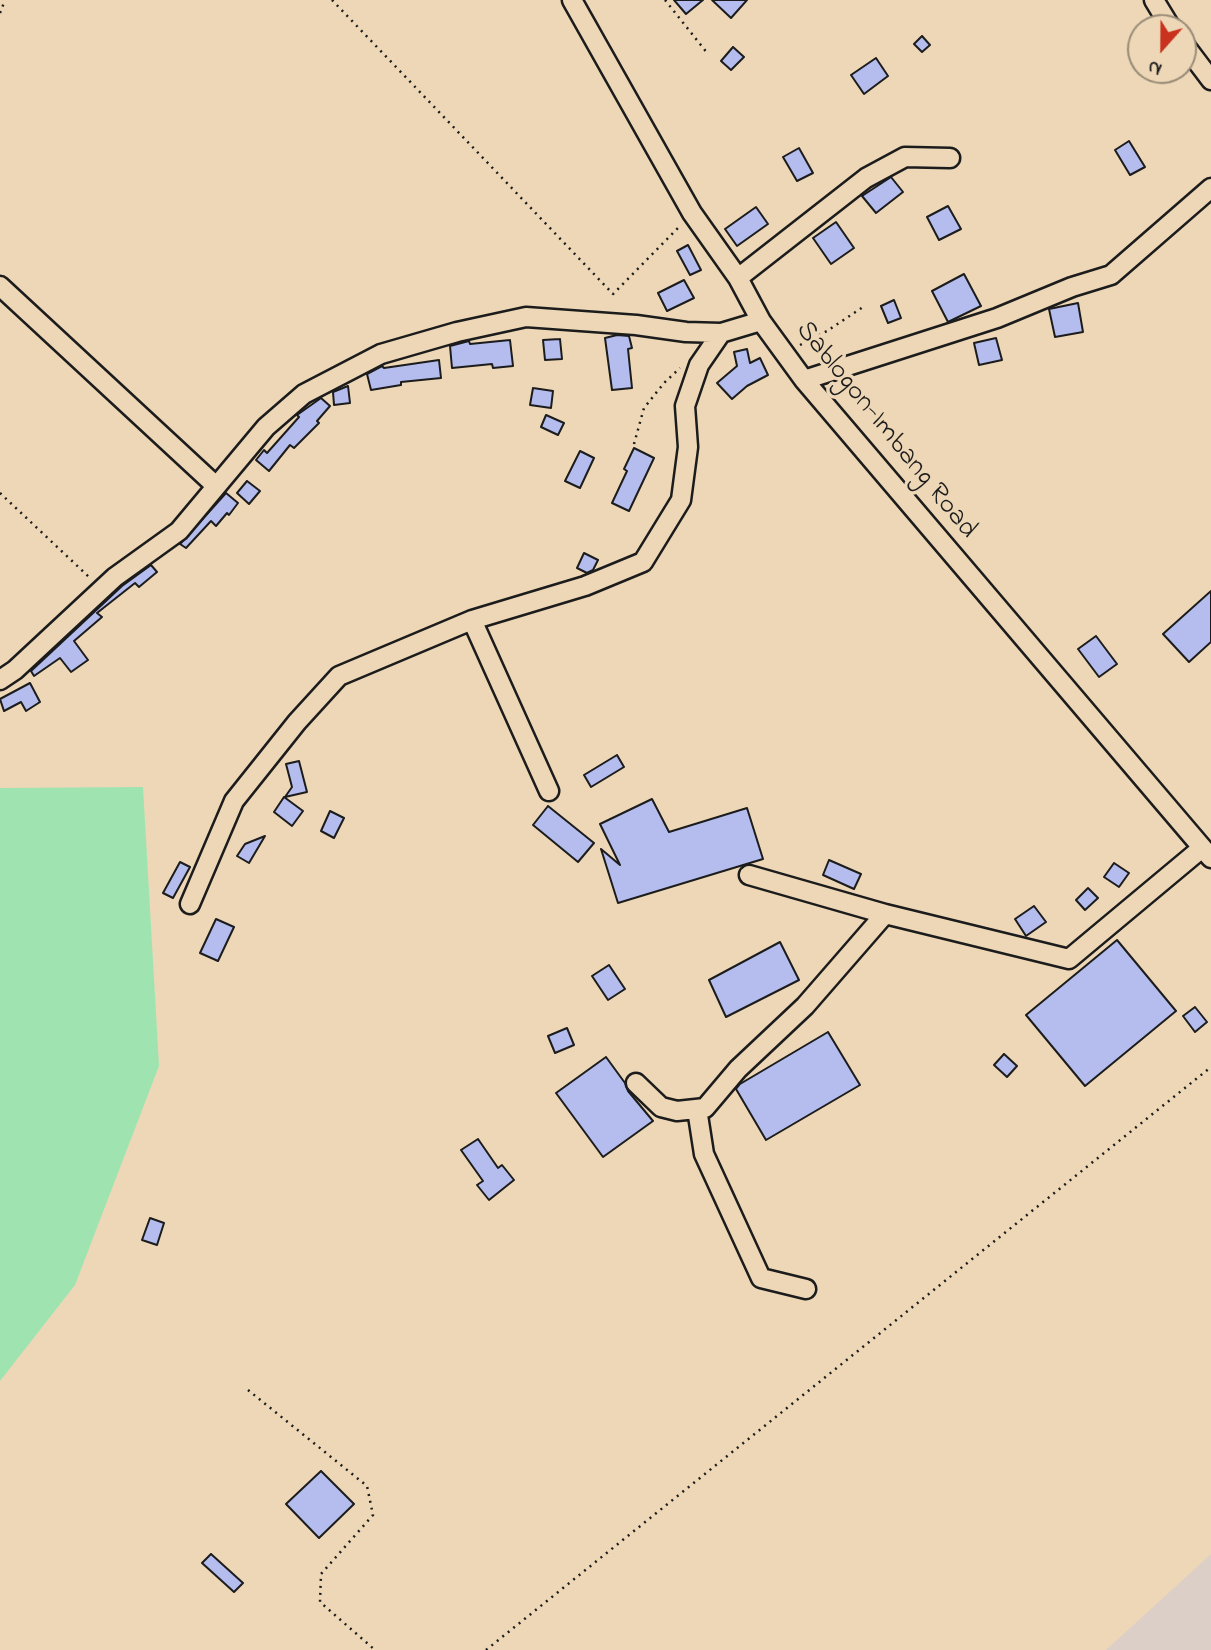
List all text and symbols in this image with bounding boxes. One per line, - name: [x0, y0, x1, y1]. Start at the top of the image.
- north arrow: [1127, 14, 1197, 84]
- text: N: [1144, 52, 1166, 82]
- street label: Sablogon-Imbang Road: [787, 315, 983, 547]

